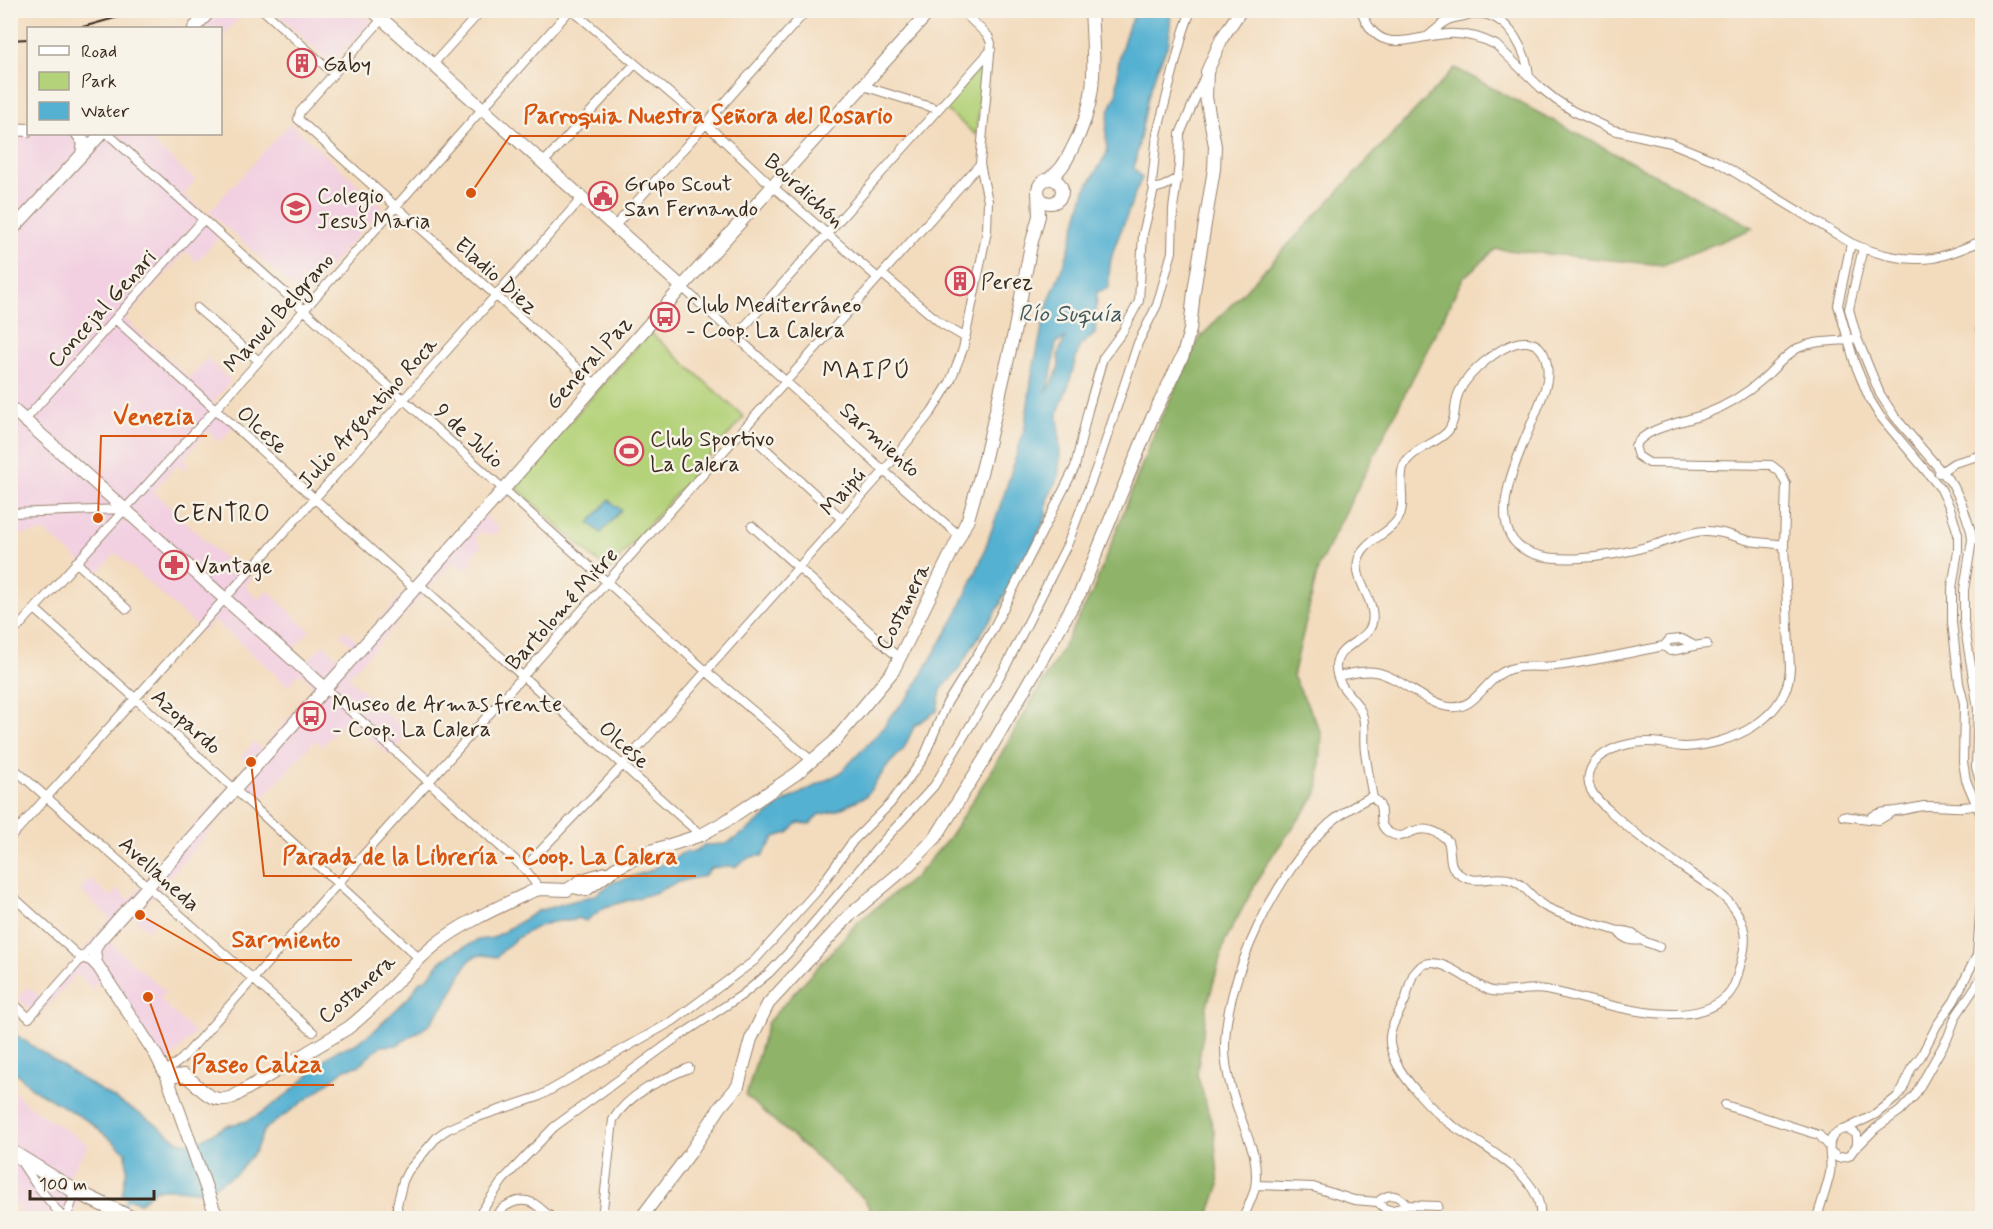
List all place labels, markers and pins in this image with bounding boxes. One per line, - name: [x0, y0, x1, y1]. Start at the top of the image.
- building icon: Gaby: [286, 47, 318, 79]
- place label: Gaby: [323, 51, 371, 79]
- callout: Parroquia Nuestra Señora del Rosario: [510, 94, 906, 136]
- place label: Grupo Scout San Fernando: [624, 171, 758, 224]
- public building icon: Grupo Scout San Fernando: [587, 180, 619, 212]
- place label: Colegio Jesus Maria: [317, 183, 430, 236]
- school or university icon: Colegio Jesus Maria: [280, 192, 312, 224]
- building icon: Perez: [944, 265, 976, 297]
- place label: Perez: [981, 269, 1033, 297]
- place label: Club Mediterráneo - Coop. La Calera: [686, 292, 861, 345]
- bus stop icon: Club Mediterráneo - Coop. La Calera: [649, 301, 681, 333]
- callout: Venezia: [101, 394, 207, 436]
- place label: Club Sportivo La Calera: [650, 426, 774, 479]
- sports icon: Club Sportivo La Calera: [613, 435, 645, 467]
- pharmacy icon: Vantage: [158, 549, 190, 581]
- place label: Vantage: [195, 553, 272, 582]
- place label: Museo de Armas frente - Coop. La Calera: [332, 691, 562, 744]
- bus stop icon: Museo de Armas frente - Coop. La Calera: [295, 700, 327, 732]
- callout: Parada de la Librería - Coop. La Calera: [264, 834, 696, 876]
- callout: Sarmiento: [219, 918, 352, 960]
- callout: Paseo Caliza: [180, 1043, 334, 1085]

